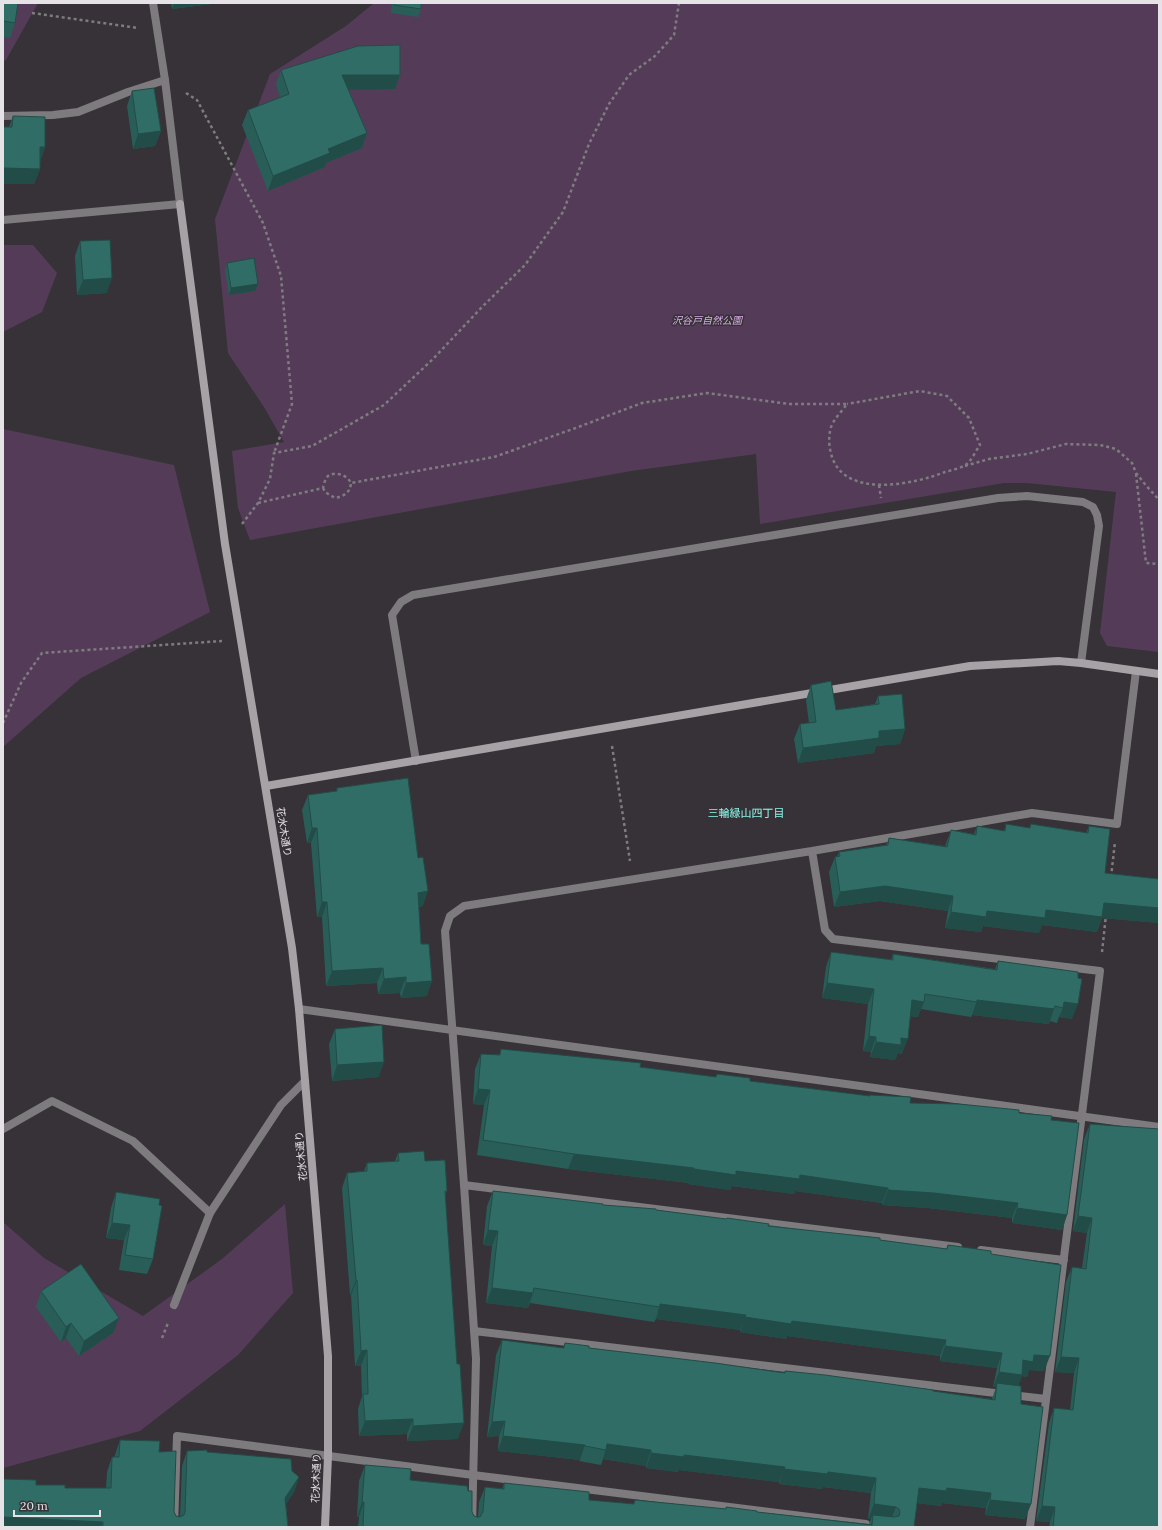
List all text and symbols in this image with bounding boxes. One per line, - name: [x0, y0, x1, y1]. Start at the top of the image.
- park label: 沢谷戸自然公園: [672, 314, 744, 327]
- street label: 花水木通り: [274, 806, 294, 858]
- district label: 三輪緑山四丁目: [708, 806, 785, 820]
- street label: 花水木通り: [292, 1131, 310, 1181]
- street label: 花水木通り: [309, 1453, 323, 1503]
- scale bar: [14, 1492, 100, 1518]
- text: 20 m: [20, 1498, 48, 1513]

